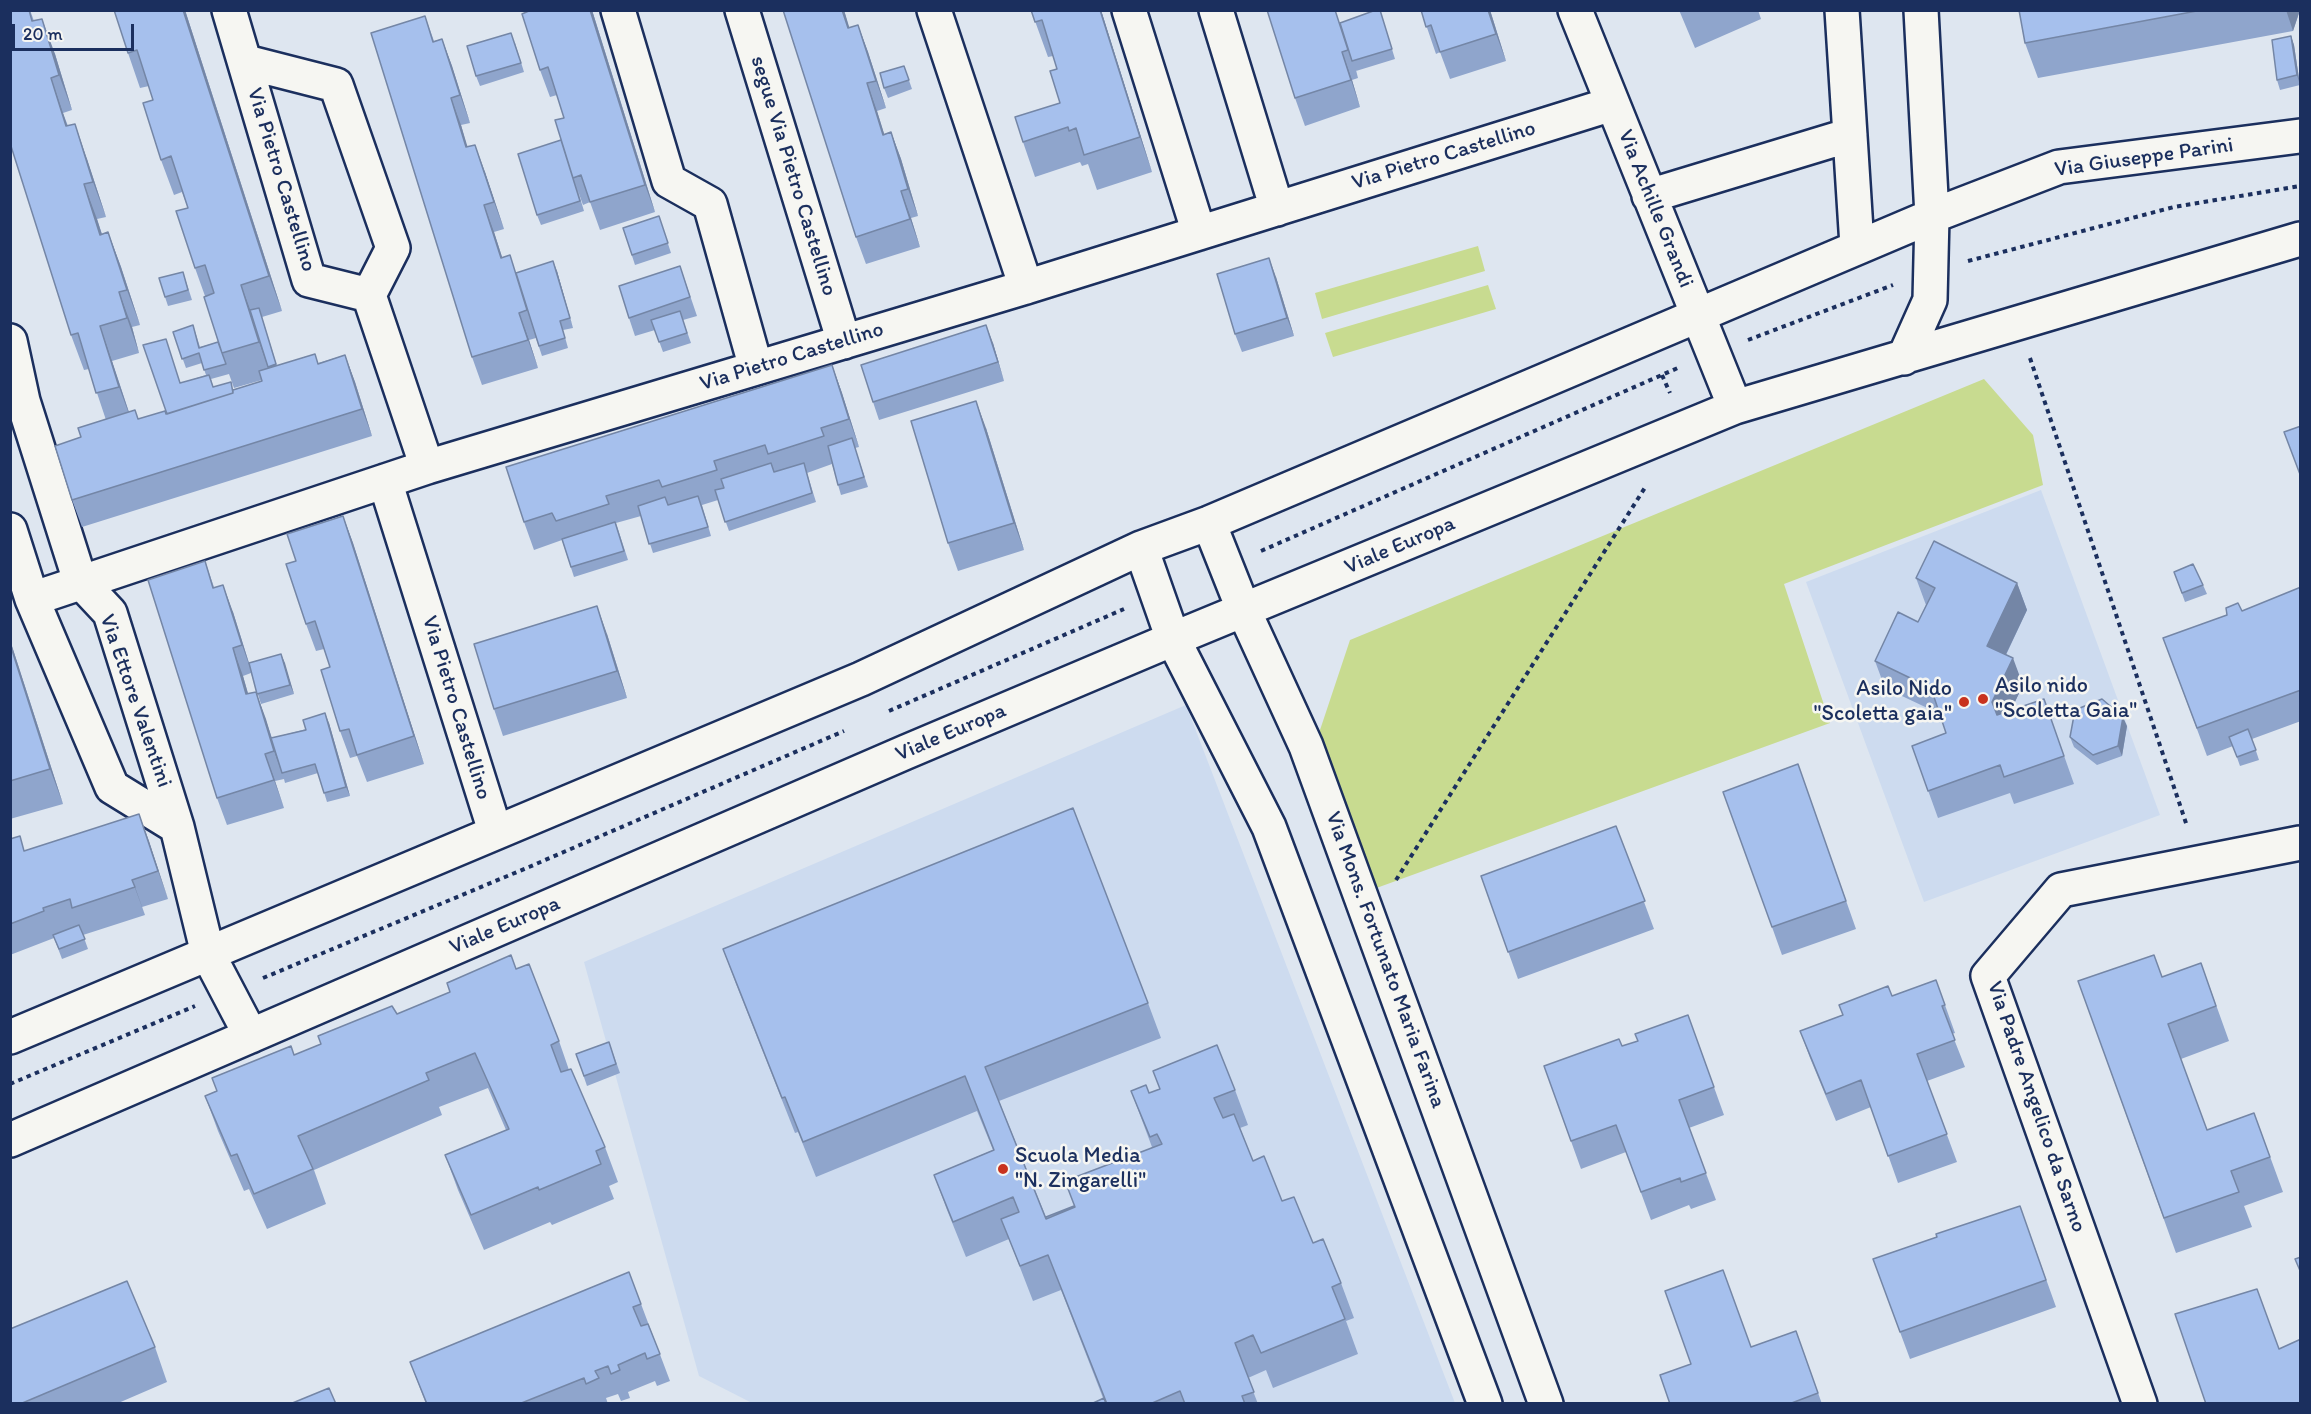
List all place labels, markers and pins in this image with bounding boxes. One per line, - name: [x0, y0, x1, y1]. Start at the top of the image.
- place label: Asilo nido "Scoletta Gaia": [1995, 673, 2137, 724]
- place label: Asilo Nido "Scoletta gaia": [1814, 676, 1952, 728]
- marker: Asilo nido "Scoletta Gaia": [1976, 692, 1990, 706]
- marker: Asilo Nido "Scoletta gaia": [1957, 695, 1971, 709]
- place label: Scuola Media "N. Zingarelli": [1015, 1143, 1146, 1194]
- marker: Scuola Media "N. Zingarelli": [996, 1162, 1010, 1176]

